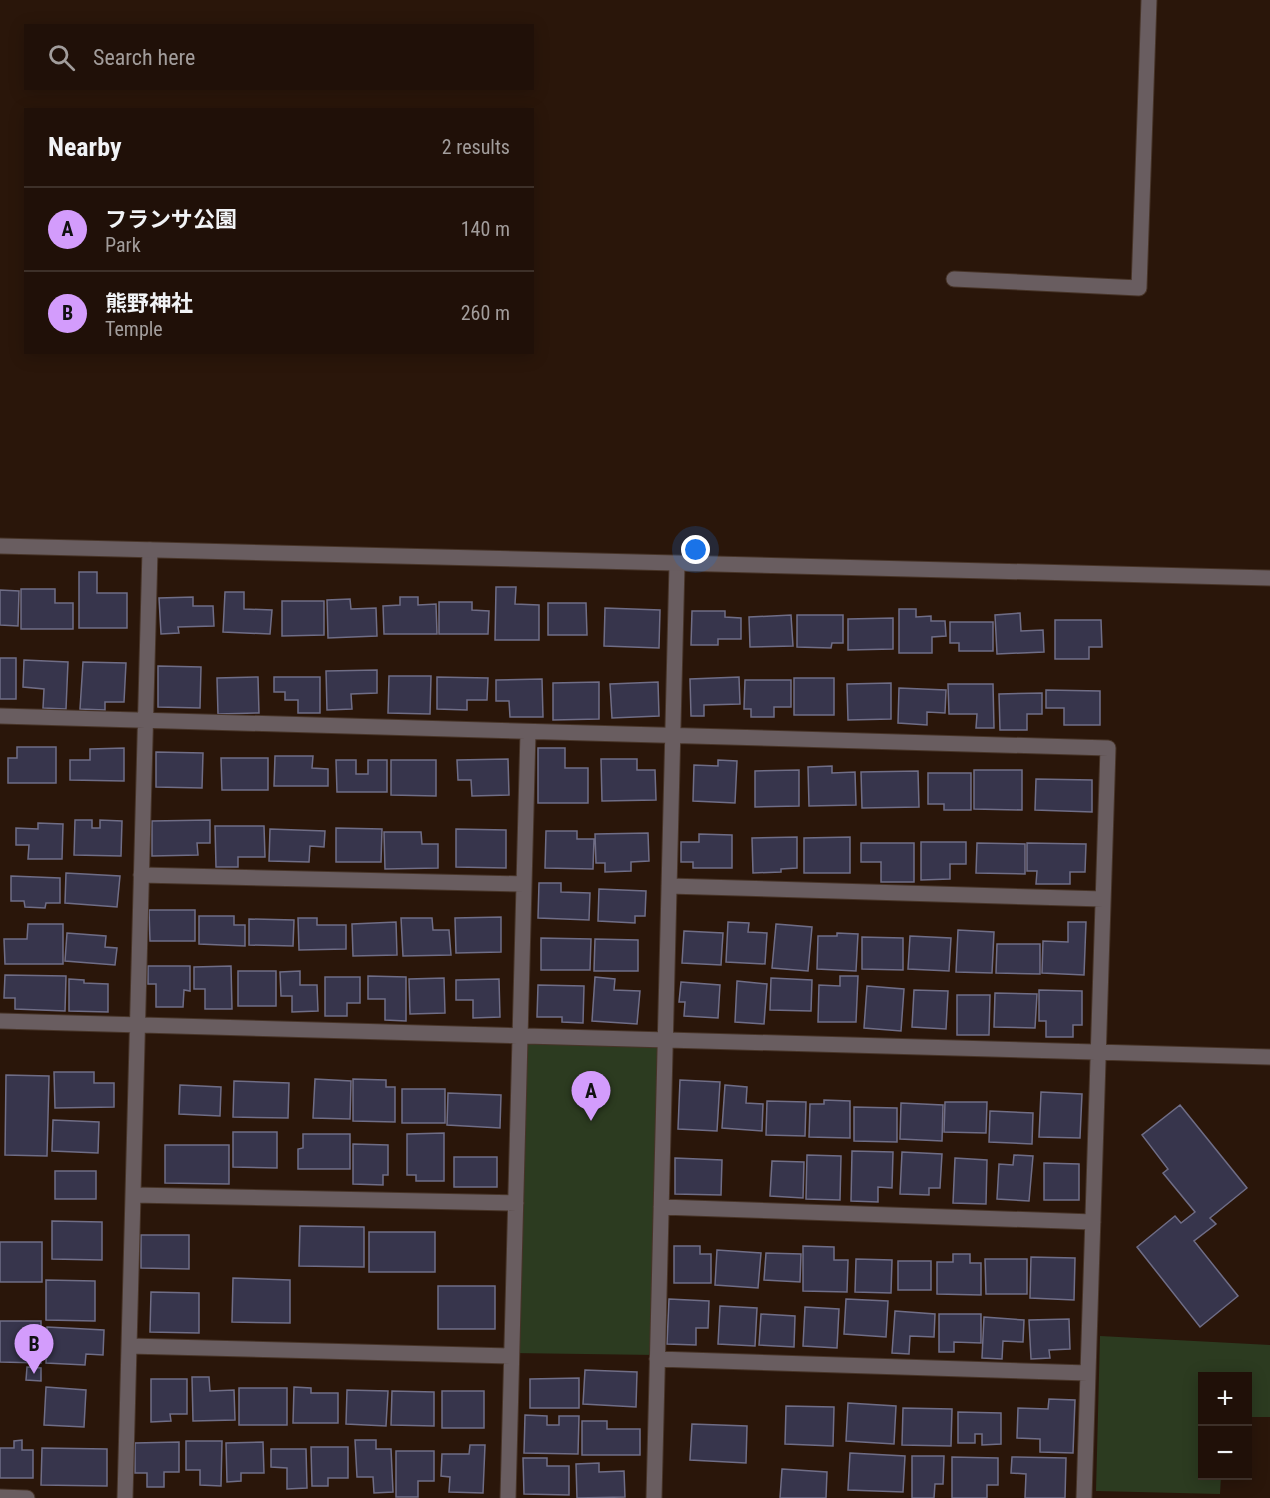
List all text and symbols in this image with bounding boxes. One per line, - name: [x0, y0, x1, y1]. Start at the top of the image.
- search box: [24, 24, 534, 90]
- icon: search: [45, 41, 78, 74]
- text: Search here: [93, 45, 195, 70]
- text: Nearby: [48, 132, 122, 162]
- text: 2 results: [442, 135, 510, 159]
- text: フランサ公園: [105, 207, 237, 232]
- text: A: [62, 217, 73, 241]
- text: 140 m: [461, 217, 510, 241]
- text: Park: [105, 233, 141, 257]
- text: 熊野神社: [105, 291, 193, 316]
- text: B: [62, 301, 73, 325]
- text: 260 m: [461, 301, 510, 325]
- text: Temple: [105, 317, 163, 341]
- your location: [681, 535, 710, 564]
- pin: A: [572, 1072, 610, 1121]
- pin: B: [15, 1324, 54, 1374]
- map controls: [1198, 1372, 1252, 1480]
- button: +: [1198, 1372, 1252, 1426]
- button: −: [1198, 1426, 1252, 1480]

